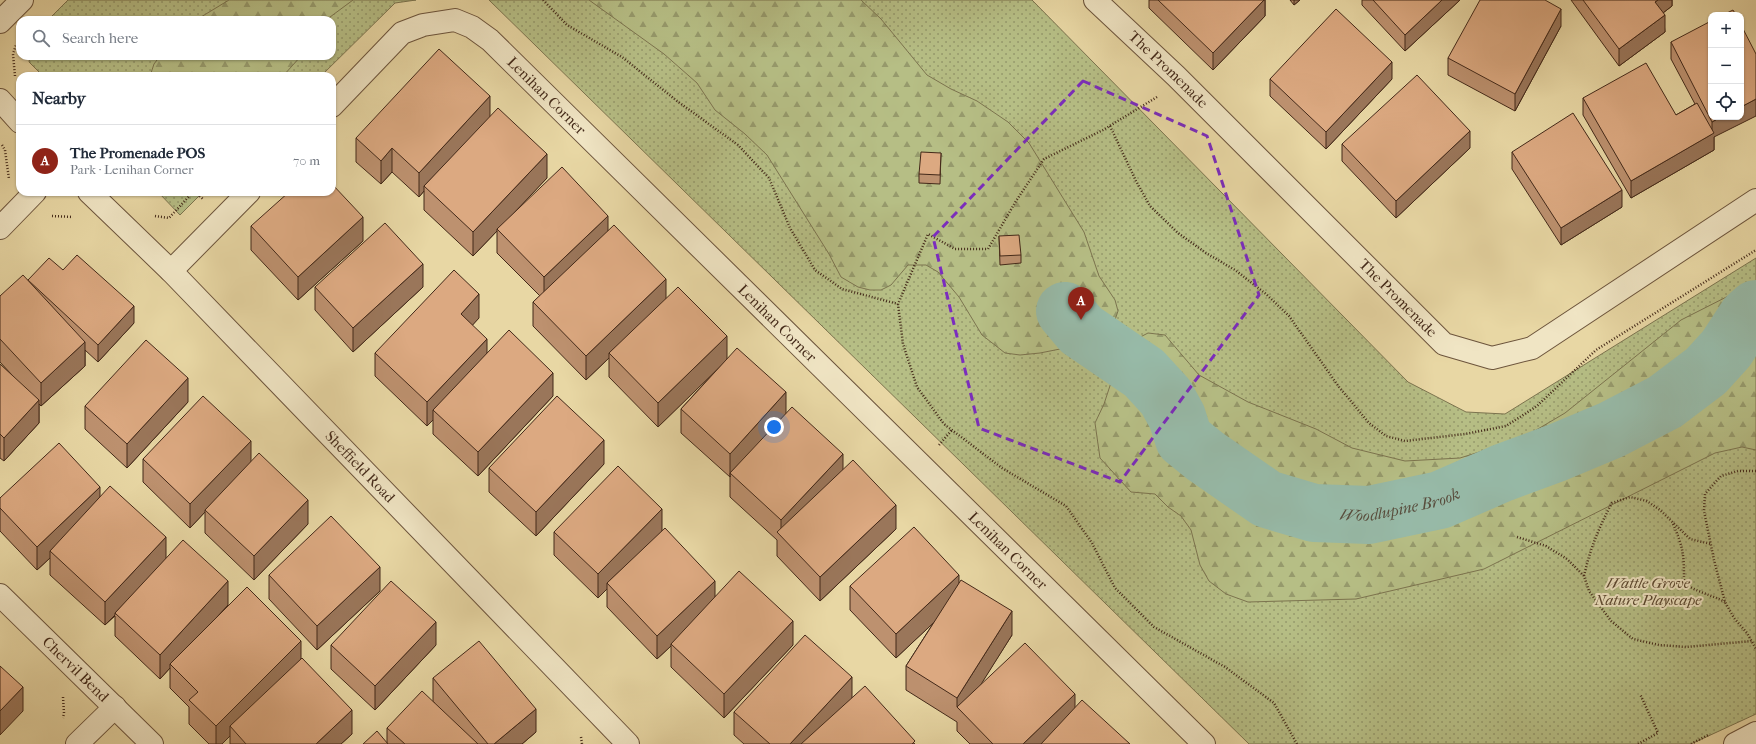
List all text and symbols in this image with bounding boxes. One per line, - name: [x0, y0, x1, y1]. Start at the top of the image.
- map controls: [1708, 12, 1744, 120]
- button: +: [1708, 12, 1744, 48]
- search box: [16, 16, 336, 60]
- icon: search: [30, 27, 52, 49]
- street label: The Promenade: [1125, 27, 1212, 112]
- text: Search here: [62, 29, 138, 47]
- button: −: [1708, 48, 1744, 84]
- street label: Lenihan Corner: [503, 53, 590, 139]
- button: locate: [1708, 84, 1744, 120]
- text: Nearby: [32, 88, 86, 108]
- text: The Promenade POS: [70, 144, 205, 162]
- text: A: [41, 153, 49, 168]
- text: 70 m: [293, 153, 320, 168]
- text: Park · Lenihan Corner: [70, 162, 194, 177]
- street label: The Promenade: [1355, 255, 1441, 341]
- street label: Lenihan Corner: [734, 281, 821, 366]
- pin: A: [1068, 287, 1094, 320]
- your location: [764, 417, 784, 437]
- street label: Sheffield Road: [321, 427, 399, 507]
- water label: Woodlupine Brook: [1339, 484, 1463, 525]
- street label: Lenihan Corner: [965, 508, 1052, 594]
- park label: Wattle Grove Nature Playscape: [1594, 574, 1702, 609]
- street label: Chervil Bend: [39, 633, 113, 706]

